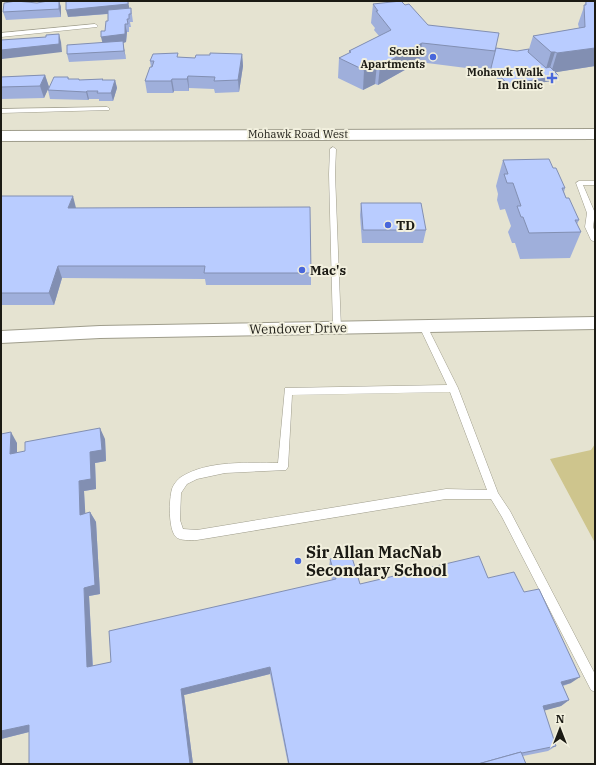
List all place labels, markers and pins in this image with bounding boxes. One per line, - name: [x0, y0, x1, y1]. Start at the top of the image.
- place label: Scenic Apartments: [360, 44, 425, 71]
- marker: Scenic Apartments: [428, 52, 438, 62]
- place label: Mohawk Walk In Clinic: [467, 65, 543, 92]
- marker: Mohawk Walk In Clinic: [546, 72, 558, 84]
- place label: TD: [396, 217, 415, 234]
- marker: TD: [383, 220, 393, 230]
- place label: Mac's: [310, 262, 346, 279]
- marker: Mac's: [297, 265, 307, 275]
- place label: Sir Allan MacNab Secondary School: [306, 542, 447, 580]
- marker: Sir Allan MacNab Secondary School: [293, 556, 303, 566]

